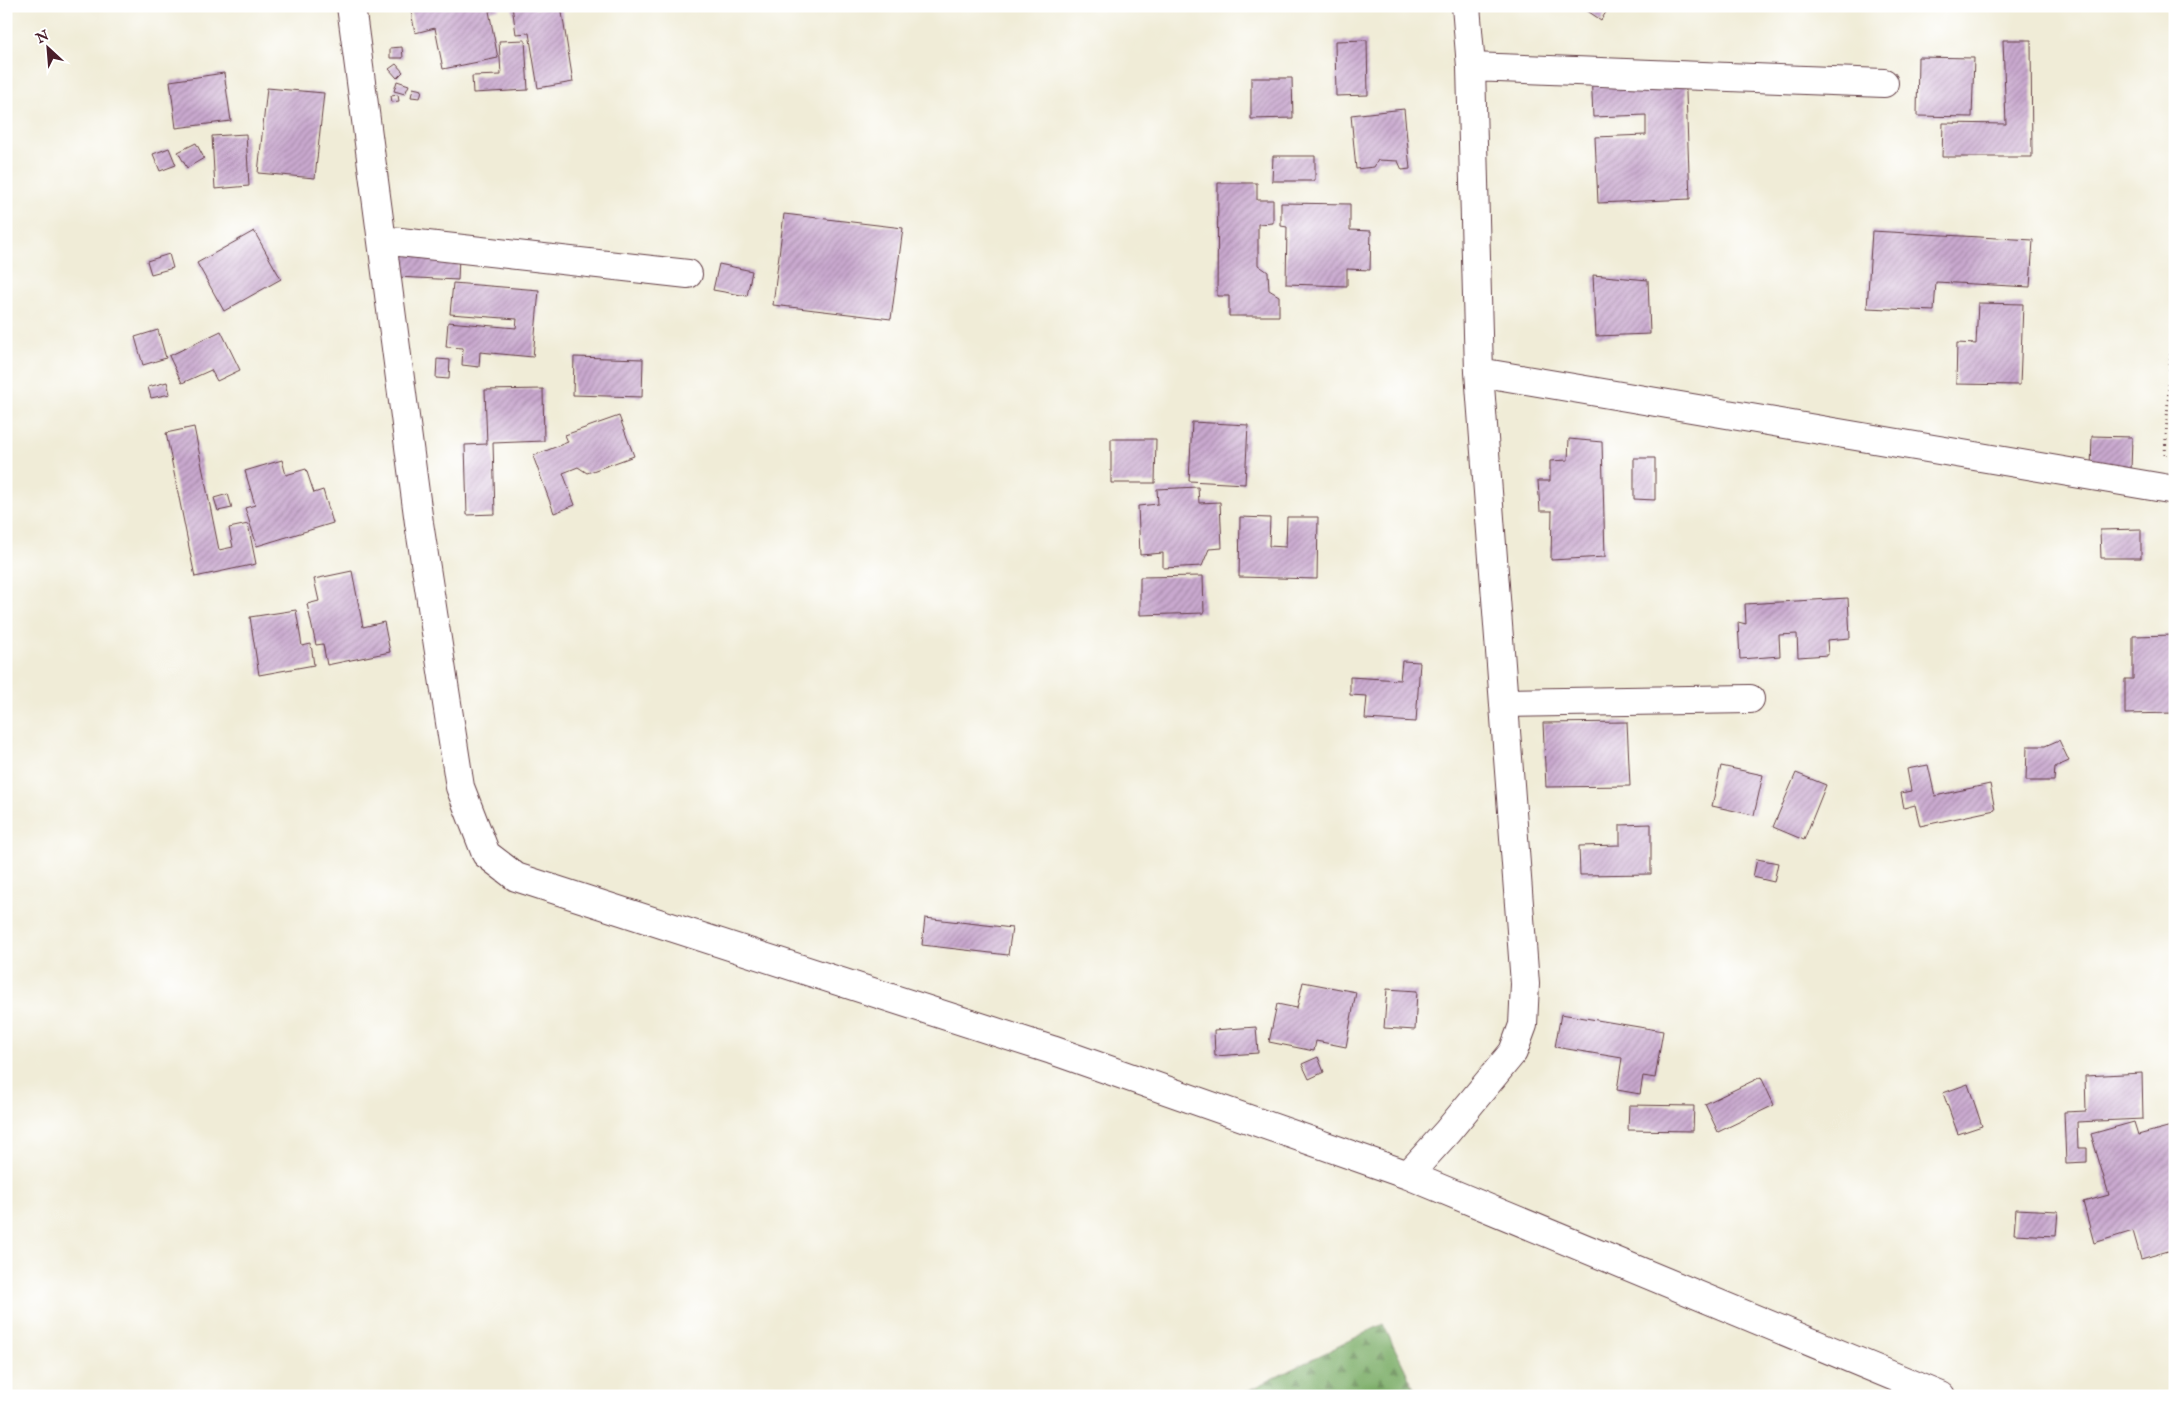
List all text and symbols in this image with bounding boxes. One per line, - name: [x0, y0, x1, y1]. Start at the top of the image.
- north arrow: [22, 22, 72, 72]
- text: N: [32, 26, 52, 48]

